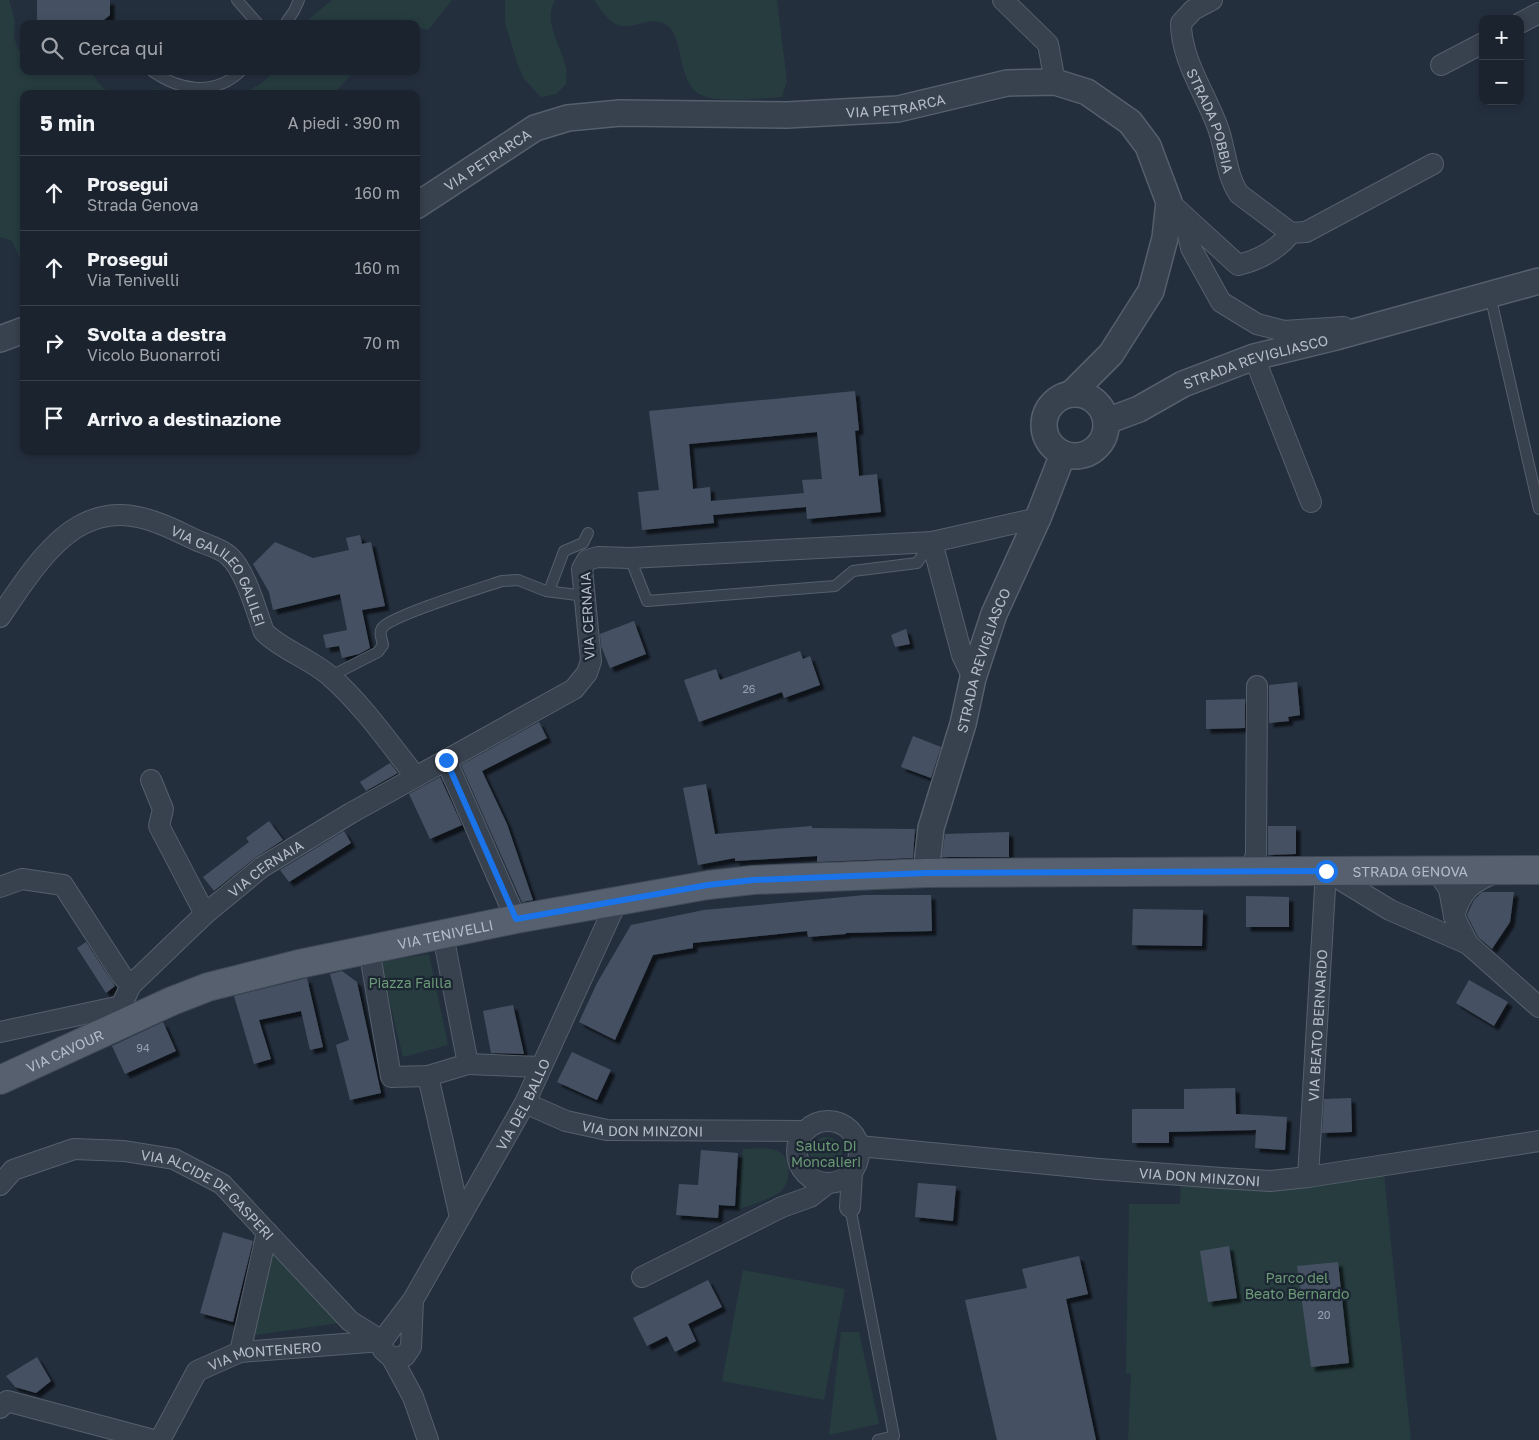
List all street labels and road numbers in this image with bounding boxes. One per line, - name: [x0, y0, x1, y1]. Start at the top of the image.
- street label: STRADA POBBIA: [1184, 65, 1238, 176]
- street label: VIA PETRARCA: [845, 89, 947, 120]
- street label: VIA PETRARCA: [440, 124, 534, 194]
- street label: STRADA REVIGLIASCO: [1181, 331, 1330, 392]
- street label: VIA GALILEO GALILEI: [169, 521, 270, 628]
- street label: VIA CERNAIA: [576, 571, 598, 660]
- street label: STRADA REVIGLIASCO: [952, 585, 1013, 735]
- street label: VIA CERNAIA: [224, 835, 307, 900]
- street label: STRADA GENOVA: [1352, 862, 1469, 879]
- street label: VIA TENIVELLI: [396, 915, 494, 952]
- street label: VIA BEATO BERNARDO: [1304, 949, 1330, 1102]
- street label: VIA CAVOUR: [23, 1025, 106, 1075]
- street label: VIA DEL BALLO: [492, 1056, 553, 1153]
- street label: VIA DON MINZONI: [580, 1116, 703, 1139]
- street label: VIA ALCIDE DE GASPERI: [140, 1145, 278, 1243]
- street label: VIA DON MINZONI: [1138, 1163, 1261, 1189]
- street label: VIA MONTENERO: [205, 1337, 322, 1374]

